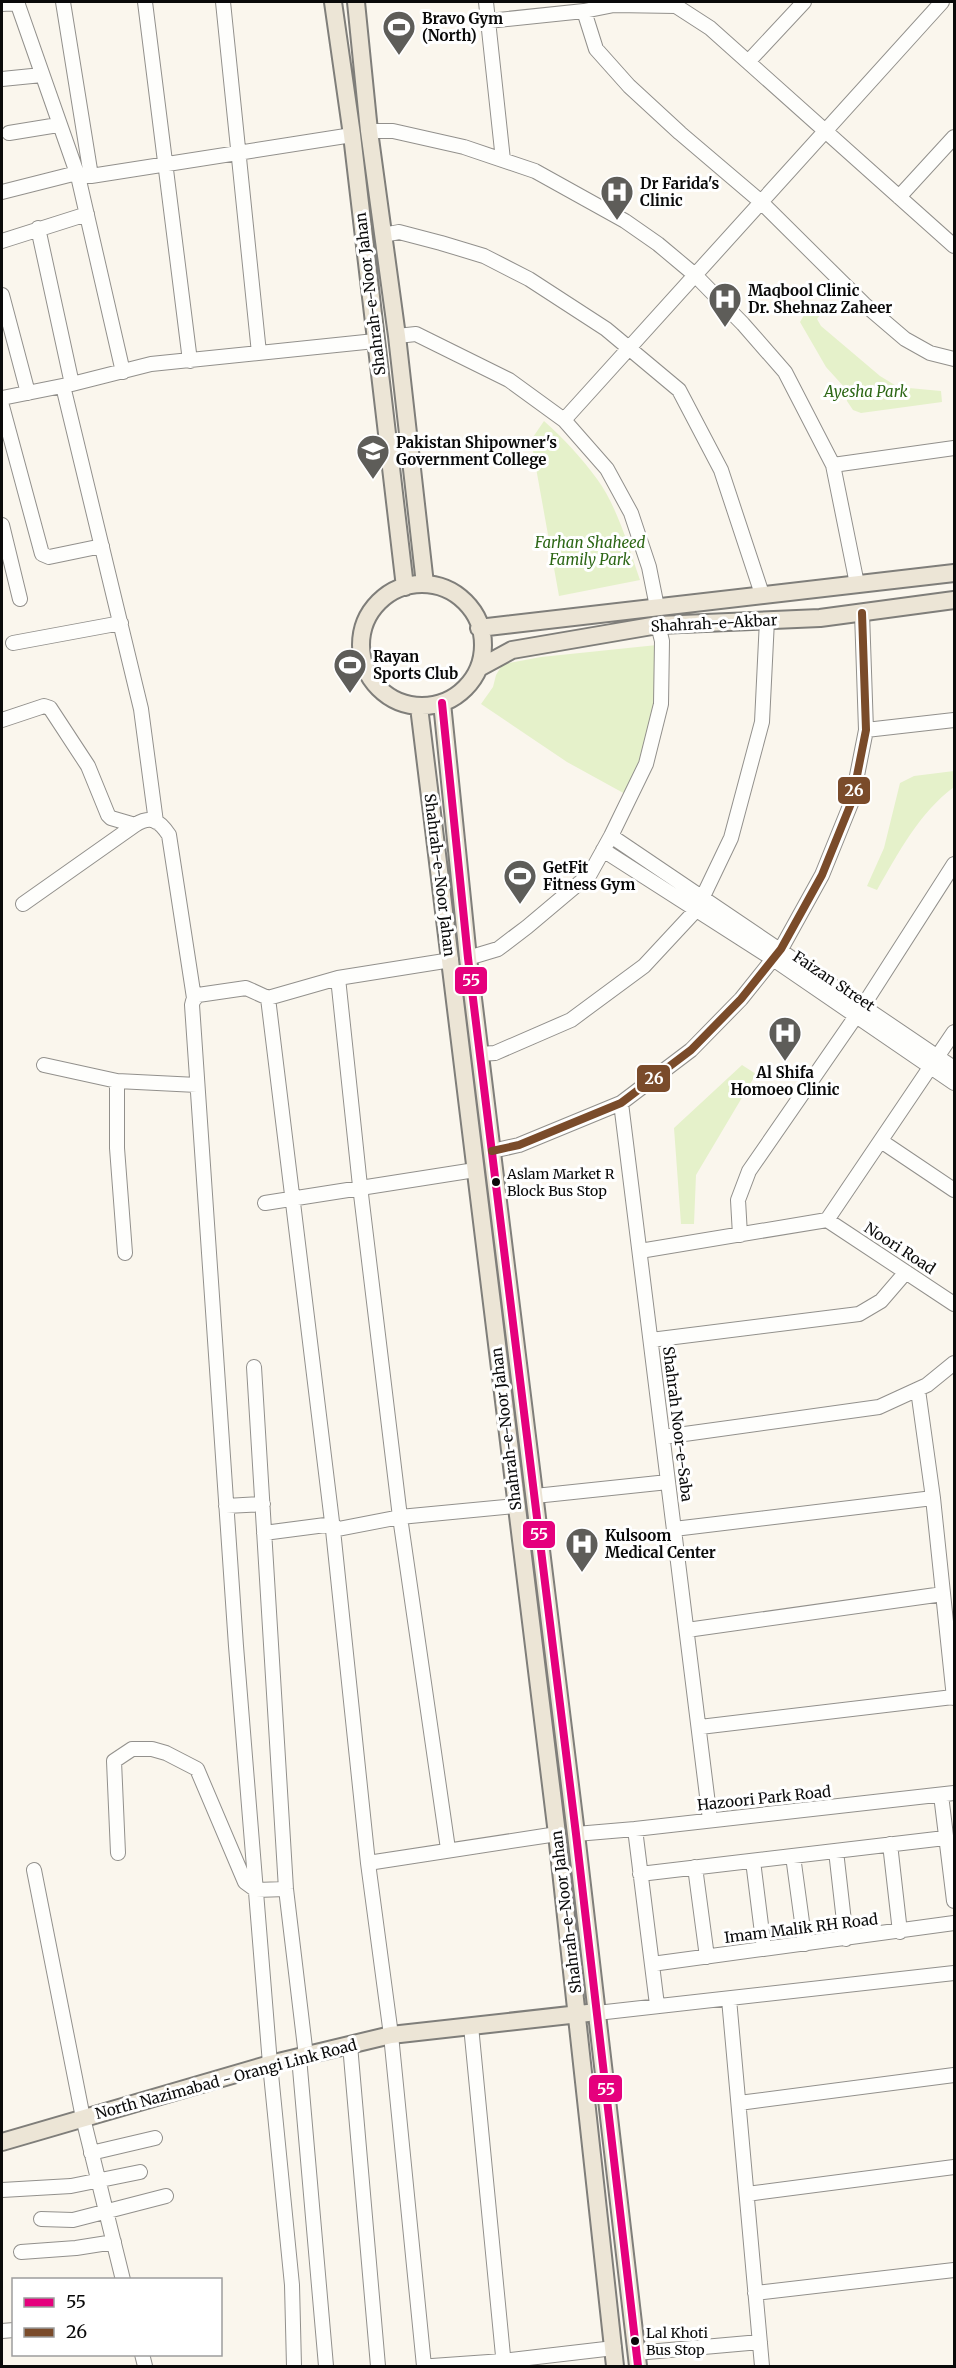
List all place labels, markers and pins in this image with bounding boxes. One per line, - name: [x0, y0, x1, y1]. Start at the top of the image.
- sports icon: Bravo Gym (North): [381, 9, 417, 56]
- place label: Bravo Gym (North): [422, 9, 503, 45]
- hospital icon: Dr Farida's Clinic: [599, 174, 635, 221]
- place label: Dr Farida's Clinic: [640, 174, 719, 210]
- hospital icon: Maqbool Clinic Dr. Shehnaz Zaheer: [707, 281, 743, 328]
- place label: Maqbool Clinic Dr. Shehnaz Zaheer: [748, 281, 892, 317]
- school or university icon: Pakistan Shipowner's Government College: [355, 433, 391, 480]
- place label: Pakistan Shipowner's Government College: [396, 433, 557, 469]
- sports icon: Rayan Sports Club: [332, 647, 368, 694]
- place label: Rayan Sports Club: [373, 647, 458, 683]
- sports icon: GetFit Fitness Gym: [502, 858, 538, 905]
- place label: GetFit Fitness Gym: [543, 858, 635, 894]
- hospital icon: Al Shifa Homoeo Clinic: [767, 1015, 803, 1062]
- place label: Al Shifa Homoeo Clinic: [731, 1063, 840, 1099]
- place label: Aslam Market R Block Bus Stop: [506, 1165, 615, 1200]
- marker: Aslam Market R Block Bus Stop: [490, 1176, 502, 1188]
- hospital icon: Kulsoom Medical Center: [564, 1526, 600, 1573]
- place label: Kulsoom Medical Center: [605, 1526, 716, 1562]
- place label: Lal Khoti Bus Stop: [646, 2324, 709, 2359]
- marker: Lal Khoti Bus Stop: [629, 2335, 641, 2347]

